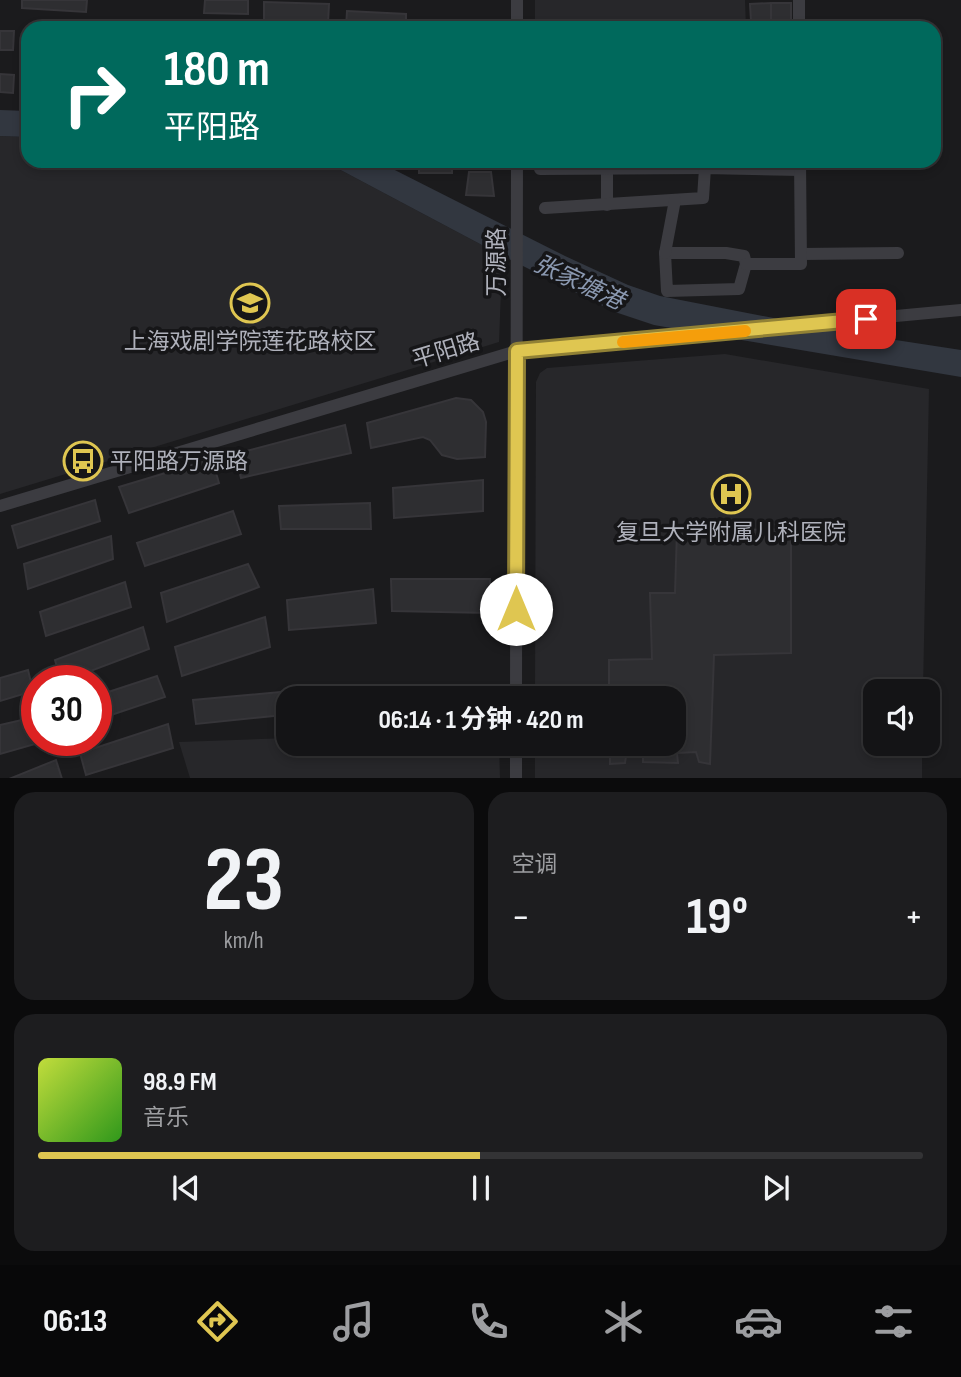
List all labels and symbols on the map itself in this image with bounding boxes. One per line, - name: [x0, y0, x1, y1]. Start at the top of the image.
- street label: 万源路: [483, 228, 511, 297]
- water label: 张家塘港: [529, 249, 631, 317]
- school or university icon: 上海戏剧学院莲花路校区: [229, 282, 271, 324]
- pin: [836, 289, 896, 349]
- street label: 平阳路: [409, 327, 483, 374]
- place label: 上海戏剧学院莲花路校区: [124, 328, 377, 356]
- bus stop icon: 平阳路万源路: [62, 440, 104, 482]
- place label: 平阳路万源路: [110, 448, 248, 476]
- hospital icon: 复旦大学附属儿科医院: [710, 473, 752, 515]
- place label: 复旦大学附属儿科医院: [616, 519, 846, 547]
- position arrow: [479, 572, 553, 646]
- speed limit sign: 30: [21, 665, 112, 756]

